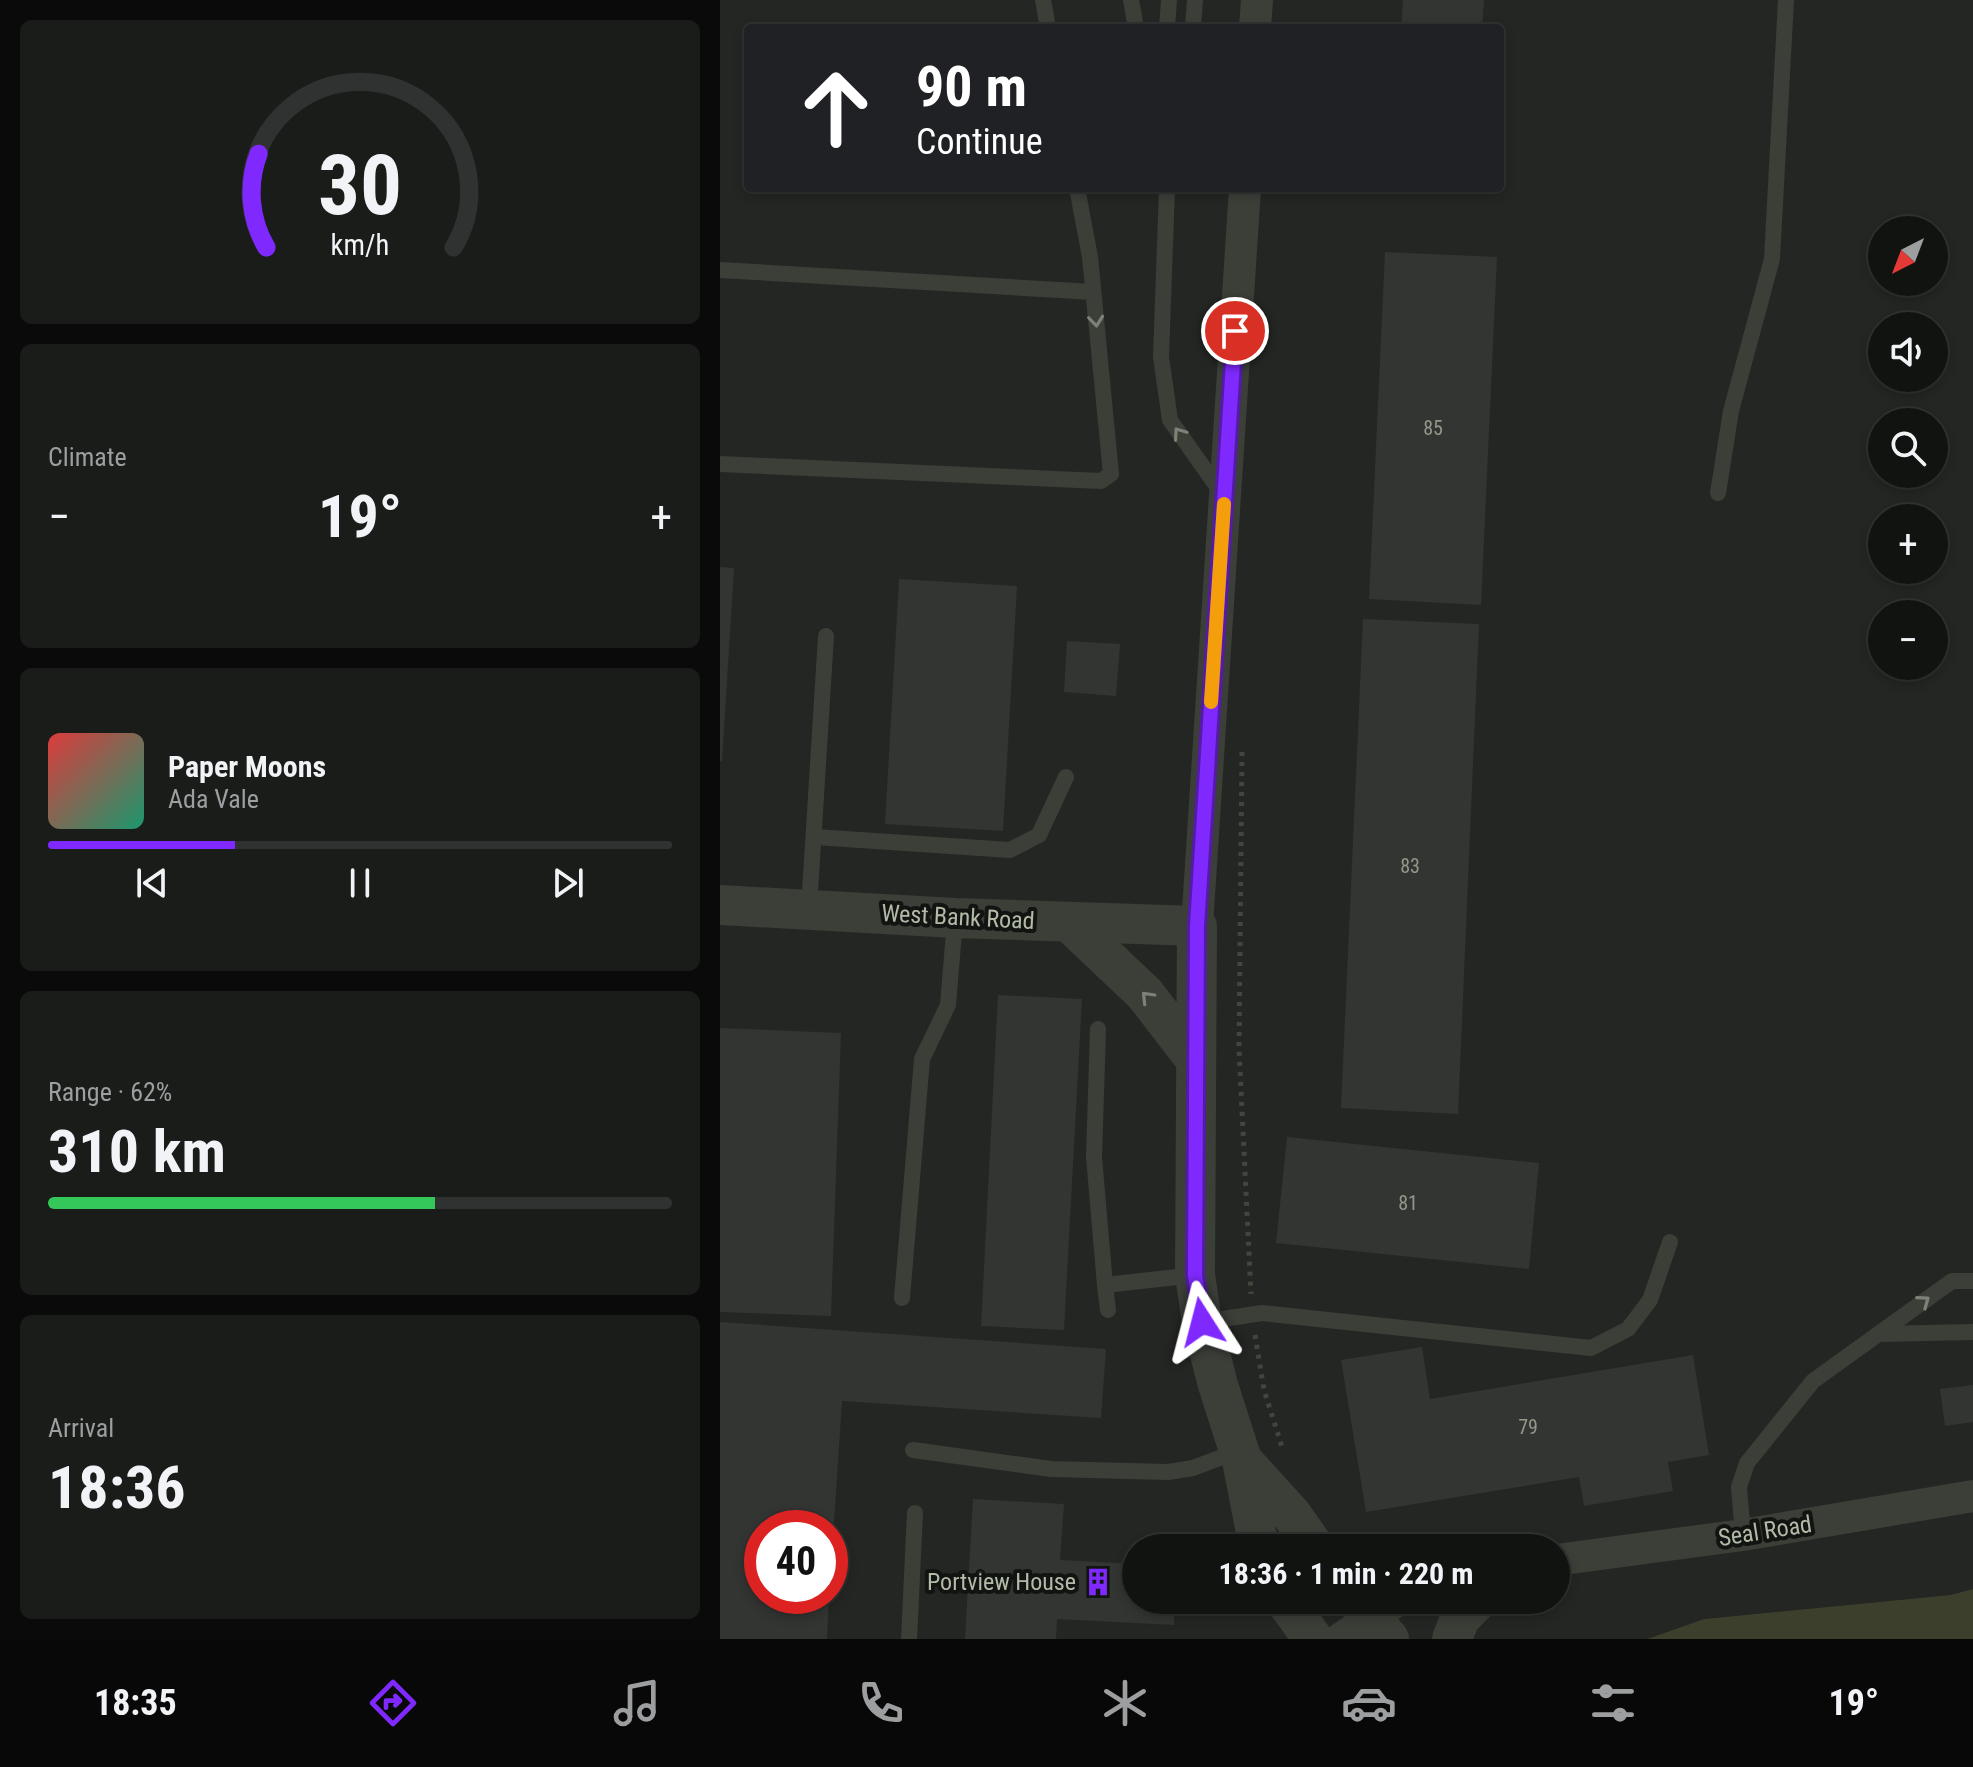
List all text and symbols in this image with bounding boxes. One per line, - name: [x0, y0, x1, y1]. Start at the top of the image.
- text: 90 m: [916, 54, 1027, 120]
- icon: ahead: [784, 56, 888, 160]
- text: Continue: [916, 121, 1043, 163]
- text: 30: [318, 136, 402, 233]
- north arrow: [1868, 216, 1948, 296]
- map controls: [1868, 216, 1948, 680]
- text: km/h: [331, 228, 389, 262]
- pin: [1201, 297, 1269, 365]
- icon: arrive: [1213, 309, 1257, 353]
- button: sound: [1868, 312, 1948, 392]
- one-way arrow: [1088, 314, 1105, 327]
- button: search: [1868, 408, 1948, 488]
- house number: 85: [1423, 416, 1443, 440]
- one-way arrow: [1174, 427, 1189, 441]
- text: Climate: [48, 442, 127, 472]
- text: 19°: [318, 481, 402, 552]
- text: −: [48, 491, 70, 543]
- text: +: [650, 491, 672, 543]
- button: +: [1868, 504, 1948, 584]
- button: −: [1868, 600, 1948, 680]
- text: Paper Moons: [168, 749, 326, 784]
- text: Ada Vale: [168, 784, 259, 814]
- house number: 83: [1400, 854, 1420, 878]
- icon: previous: [130, 861, 174, 905]
- icon: pause: [338, 861, 382, 905]
- icon: next: [546, 861, 590, 905]
- street label: West Bank Road: [881, 899, 1035, 935]
- one-way arrow: [1142, 992, 1157, 1006]
- text: Range · 62%: [48, 1077, 172, 1107]
- text: 310 km: [48, 1116, 226, 1187]
- house number: 81: [1398, 1191, 1418, 1215]
- position arrow: [1160, 1280, 1244, 1364]
- one-way arrow: [1915, 1296, 1929, 1311]
- text: Arrival: [48, 1413, 114, 1443]
- house number: 79: [1518, 1415, 1538, 1439]
- text: 18:36: [48, 1452, 186, 1523]
- speed limit sign: 40: [744, 1510, 848, 1614]
- street label: Seal Road: [1716, 1510, 1814, 1552]
- text: 18:36 · 1 min · 220 m: [1219, 1556, 1473, 1591]
- building icon: Portview House: [1083, 1567, 1113, 1597]
- place label: Portview House: [927, 1568, 1076, 1596]
- icon: directions: [365, 1675, 421, 1731]
- icon: music: [609, 1675, 665, 1731]
- icon: phone: [853, 1675, 909, 1731]
- icon: climate: [1097, 1675, 1153, 1731]
- icon: car: [1341, 1675, 1397, 1731]
- icon: filters: [1585, 1675, 1641, 1731]
- text: 18:35: [94, 1682, 177, 1724]
- text: 19°: [1829, 1682, 1879, 1724]

